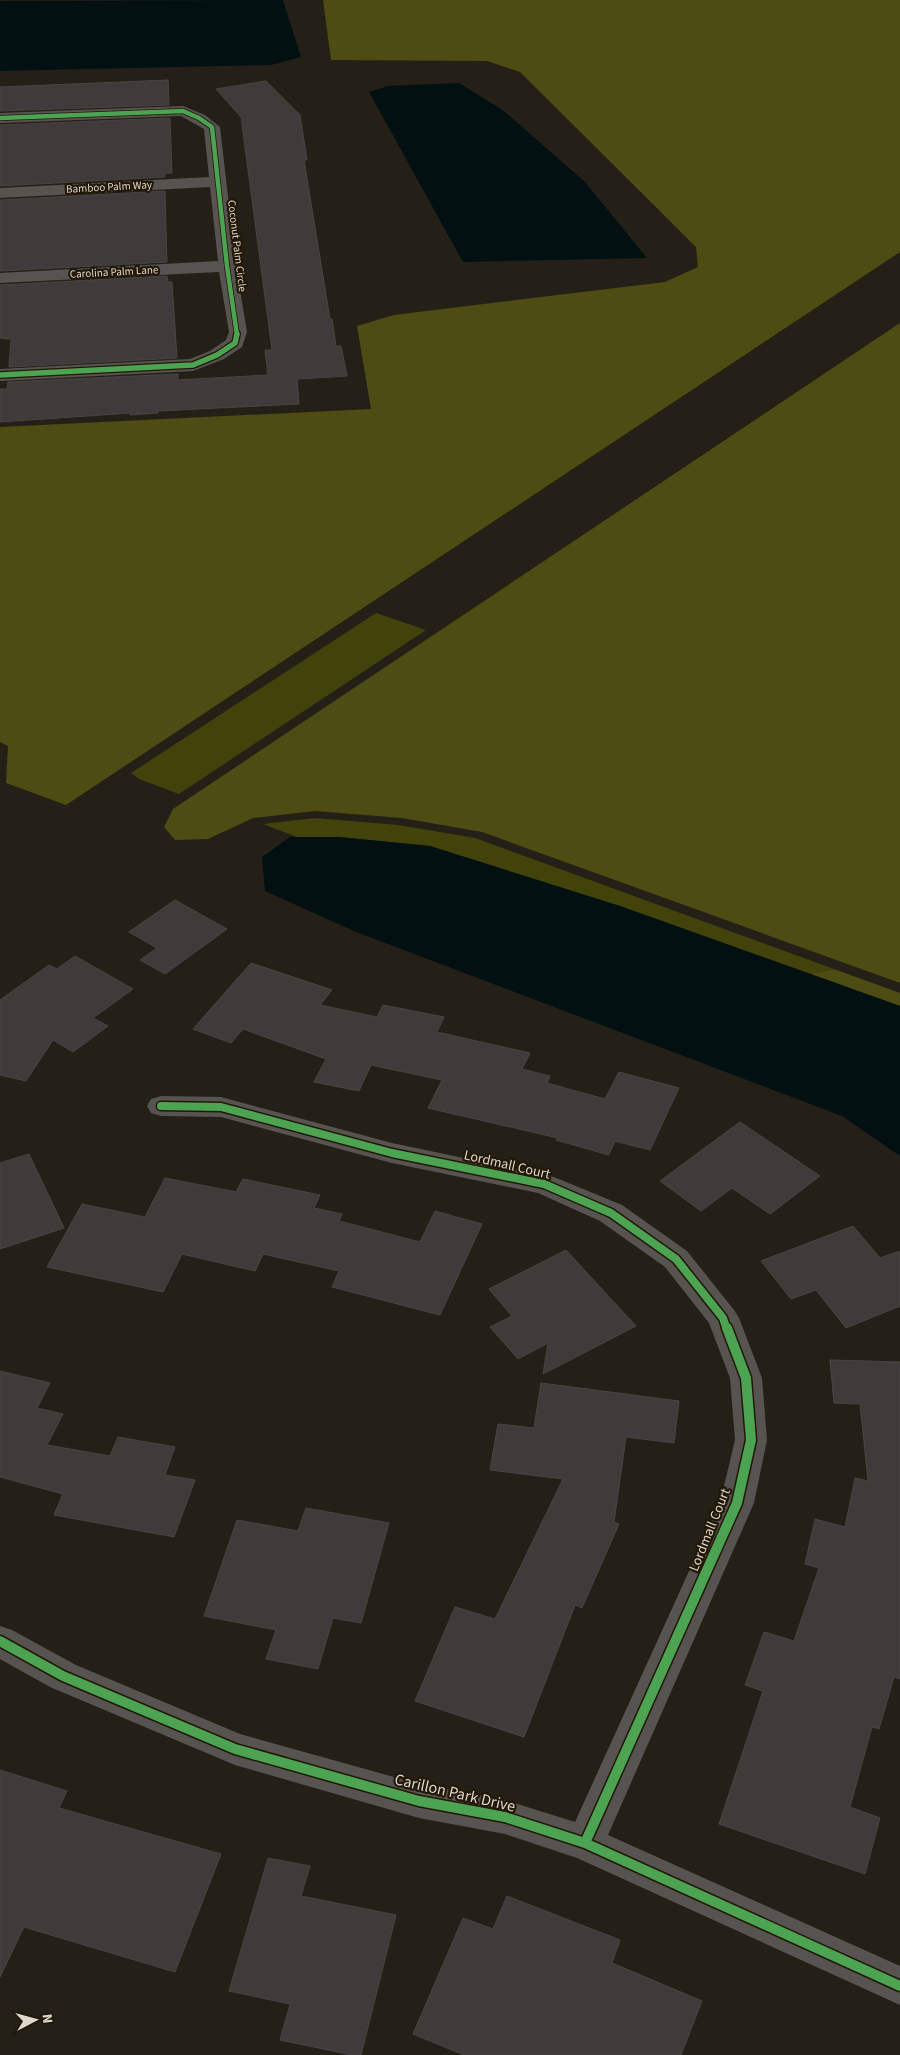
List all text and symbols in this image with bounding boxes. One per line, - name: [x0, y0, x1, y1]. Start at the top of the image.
- street label: Bamboo Palm Way: [66, 177, 152, 197]
- street label: Coconut Palm Circle: [224, 199, 250, 293]
- street label: Carolina Palm Lane: [69, 262, 159, 282]
- street label: Lordmall Court: [462, 1145, 552, 1185]
- street label: Lordmall Court: [684, 1485, 736, 1575]
- street label: Carillon Park Drive: [392, 1768, 518, 1818]
- north arrow: [10, 1995, 60, 2045]
- text: N: [37, 2013, 57, 2024]

